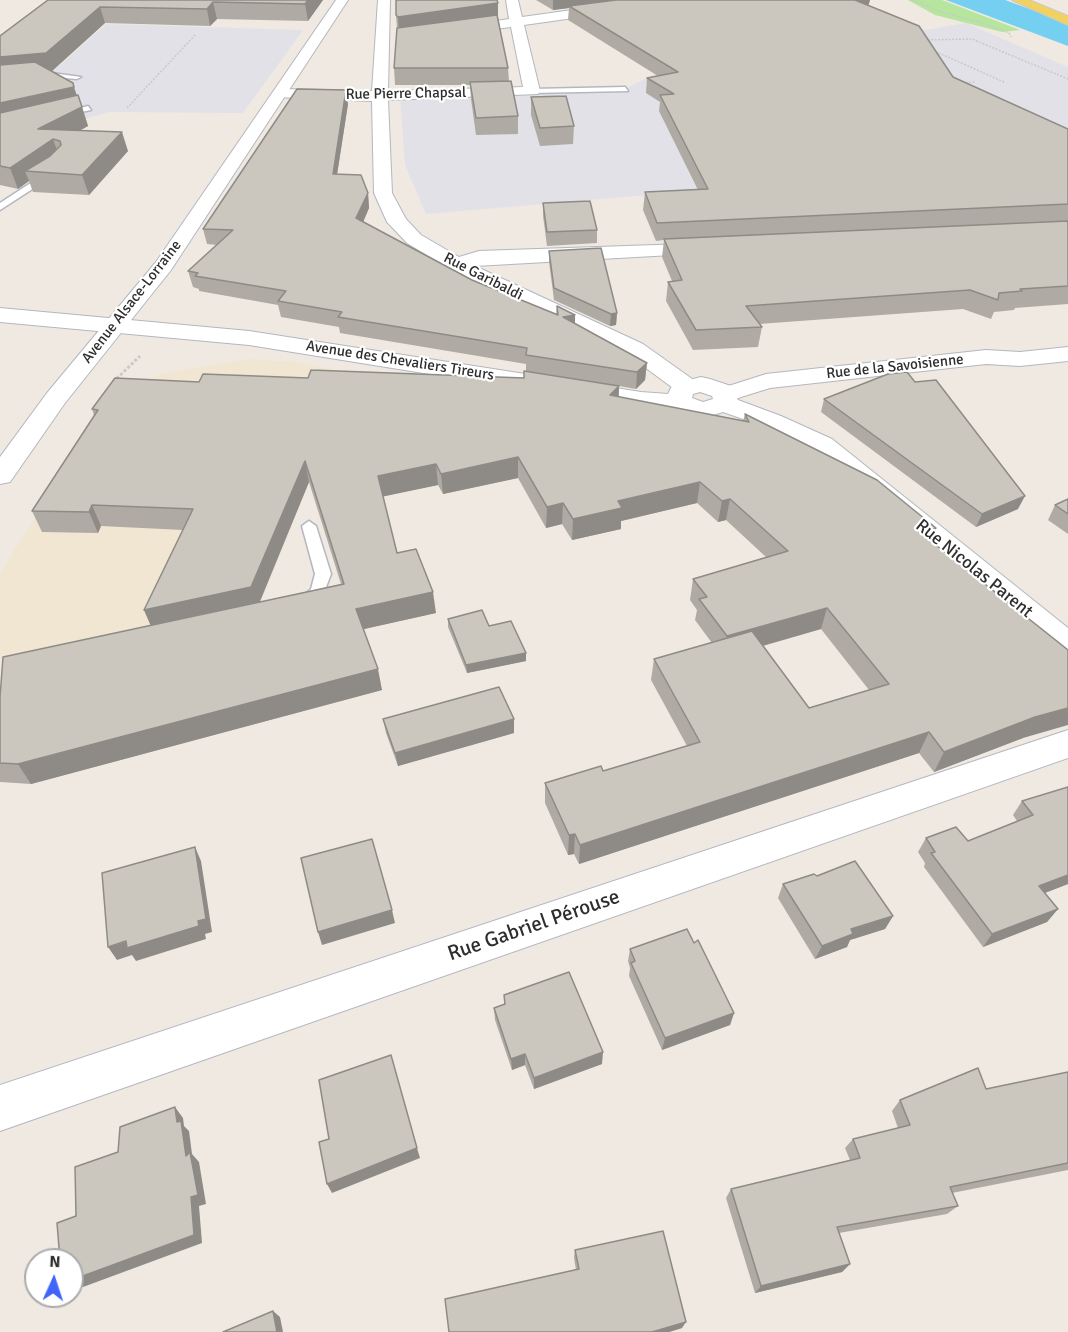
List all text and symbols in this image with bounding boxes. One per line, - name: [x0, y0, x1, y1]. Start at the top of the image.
- street label: Rue Pierre Chapsal: [346, 84, 466, 104]
- street label: Avenue Alsace-Lorraine: [78, 237, 186, 367]
- street label: Rue Garibaldi: [440, 249, 526, 305]
- street label: Avenue des Chevaliers Tireurs: [305, 337, 495, 385]
- street label: Rue de la Savoisienne: [825, 351, 965, 383]
- street label: Rue Nicolas Parent: [911, 515, 1037, 623]
- street label: Rue Gabriel Pérouse: [445, 885, 623, 967]
- north arrow: [24, 1248, 84, 1308]
- text: N: [49, 1252, 61, 1272]

